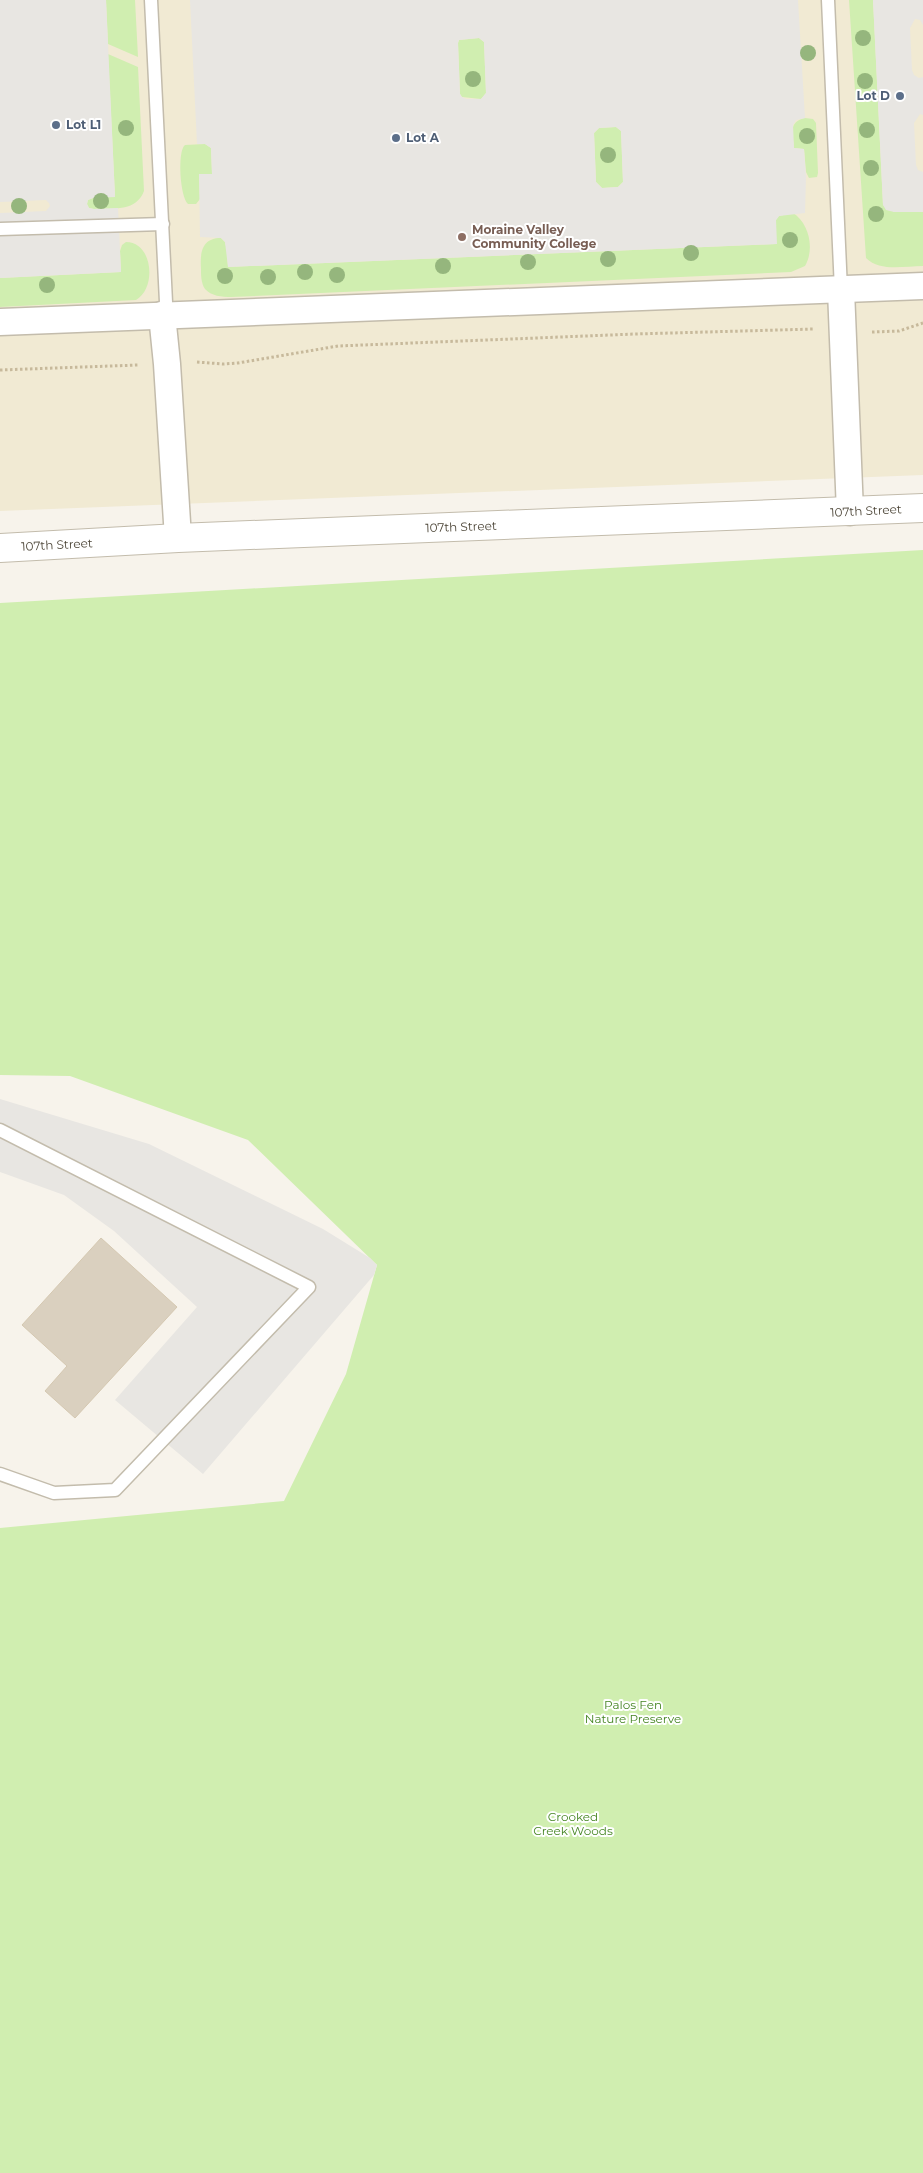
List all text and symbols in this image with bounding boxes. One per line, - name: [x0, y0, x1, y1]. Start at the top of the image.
- place label: Lot D: [856, 88, 890, 103]
- marker: Lot D: [894, 90, 906, 102]
- place label: Lot L1: [66, 117, 101, 132]
- marker: Lot L1: [50, 119, 62, 131]
- place label: Lot A: [406, 130, 440, 145]
- marker: Lot A: [390, 132, 402, 144]
- place label: Moraine Valley Community College: [472, 222, 597, 251]
- marker: Moraine Valley Community College: [456, 231, 468, 243]
- street label: 107th Street: [830, 501, 902, 520]
- street label: 107th Street: [425, 518, 497, 535]
- street label: 107th Street: [21, 535, 93, 554]
- park label: Palos Fen Nature Preserve: [585, 1697, 681, 1726]
- park label: Crooked Creek Woods: [533, 1809, 613, 1838]

